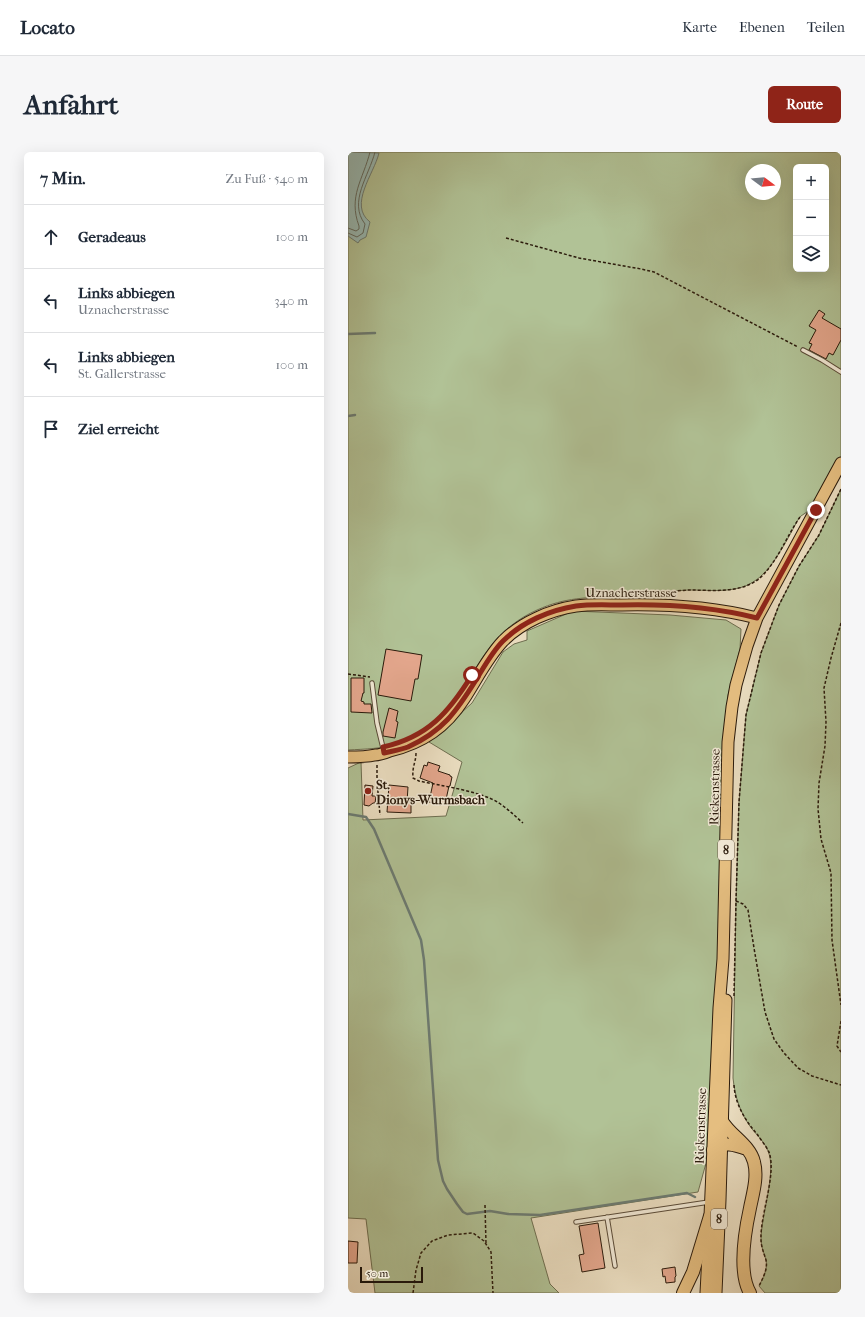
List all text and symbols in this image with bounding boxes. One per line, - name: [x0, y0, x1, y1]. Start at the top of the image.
- text: Locato: [20, 17, 75, 39]
- text: Karte: [682, 19, 717, 36]
- text: Ebenen: [739, 19, 785, 36]
- text: Teilen: [807, 19, 845, 36]
- button: Route: [768, 86, 841, 123]
- text: Anfahrt: [24, 88, 118, 121]
- north arrow: [745, 164, 781, 200]
- map controls: [793, 164, 829, 272]
- button: +: [793, 164, 829, 200]
- text: 7 Min.: [40, 168, 86, 188]
- text: Zu Fuß · 540 m: [225, 171, 308, 186]
- button: −: [793, 200, 829, 236]
- icon: ahead: [40, 226, 62, 248]
- text: Geradeaus: [78, 228, 146, 246]
- text: 100 m: [275, 229, 308, 244]
- button: layers: [793, 236, 829, 272]
- text: Links abbiegen: [78, 284, 175, 302]
- icon: left: [40, 290, 62, 312]
- text: 340 m: [274, 293, 308, 308]
- text: Uznacherstrasse: [78, 302, 169, 317]
- text: Links abbiegen: [78, 348, 175, 366]
- icon: left: [40, 354, 62, 376]
- text: 100 m: [275, 357, 308, 372]
- text: St. Gallerstrasse: [78, 366, 166, 381]
- icon: arrive: [40, 418, 62, 440]
- text: Ziel erreicht: [78, 420, 159, 438]
- route end: [807, 501, 825, 519]
- street label: Uznacherstrasse: [585, 585, 677, 600]
- route start: [463, 666, 481, 684]
- street label: Rickenstrasse: [706, 748, 723, 825]
- place label: St. Dionys-Wurmsbach: [376, 777, 486, 808]
- marker: St. Dionys-Wurmsbach: [363, 786, 373, 796]
- road number: 8: [718, 840, 734, 860]
- street label: Rickenstrasse: [692, 1087, 709, 1164]
- road number: 8: [711, 1209, 727, 1229]
- scale bar: [360, 1265, 423, 1284]
- text: 50 m: [366, 1267, 388, 1280]

